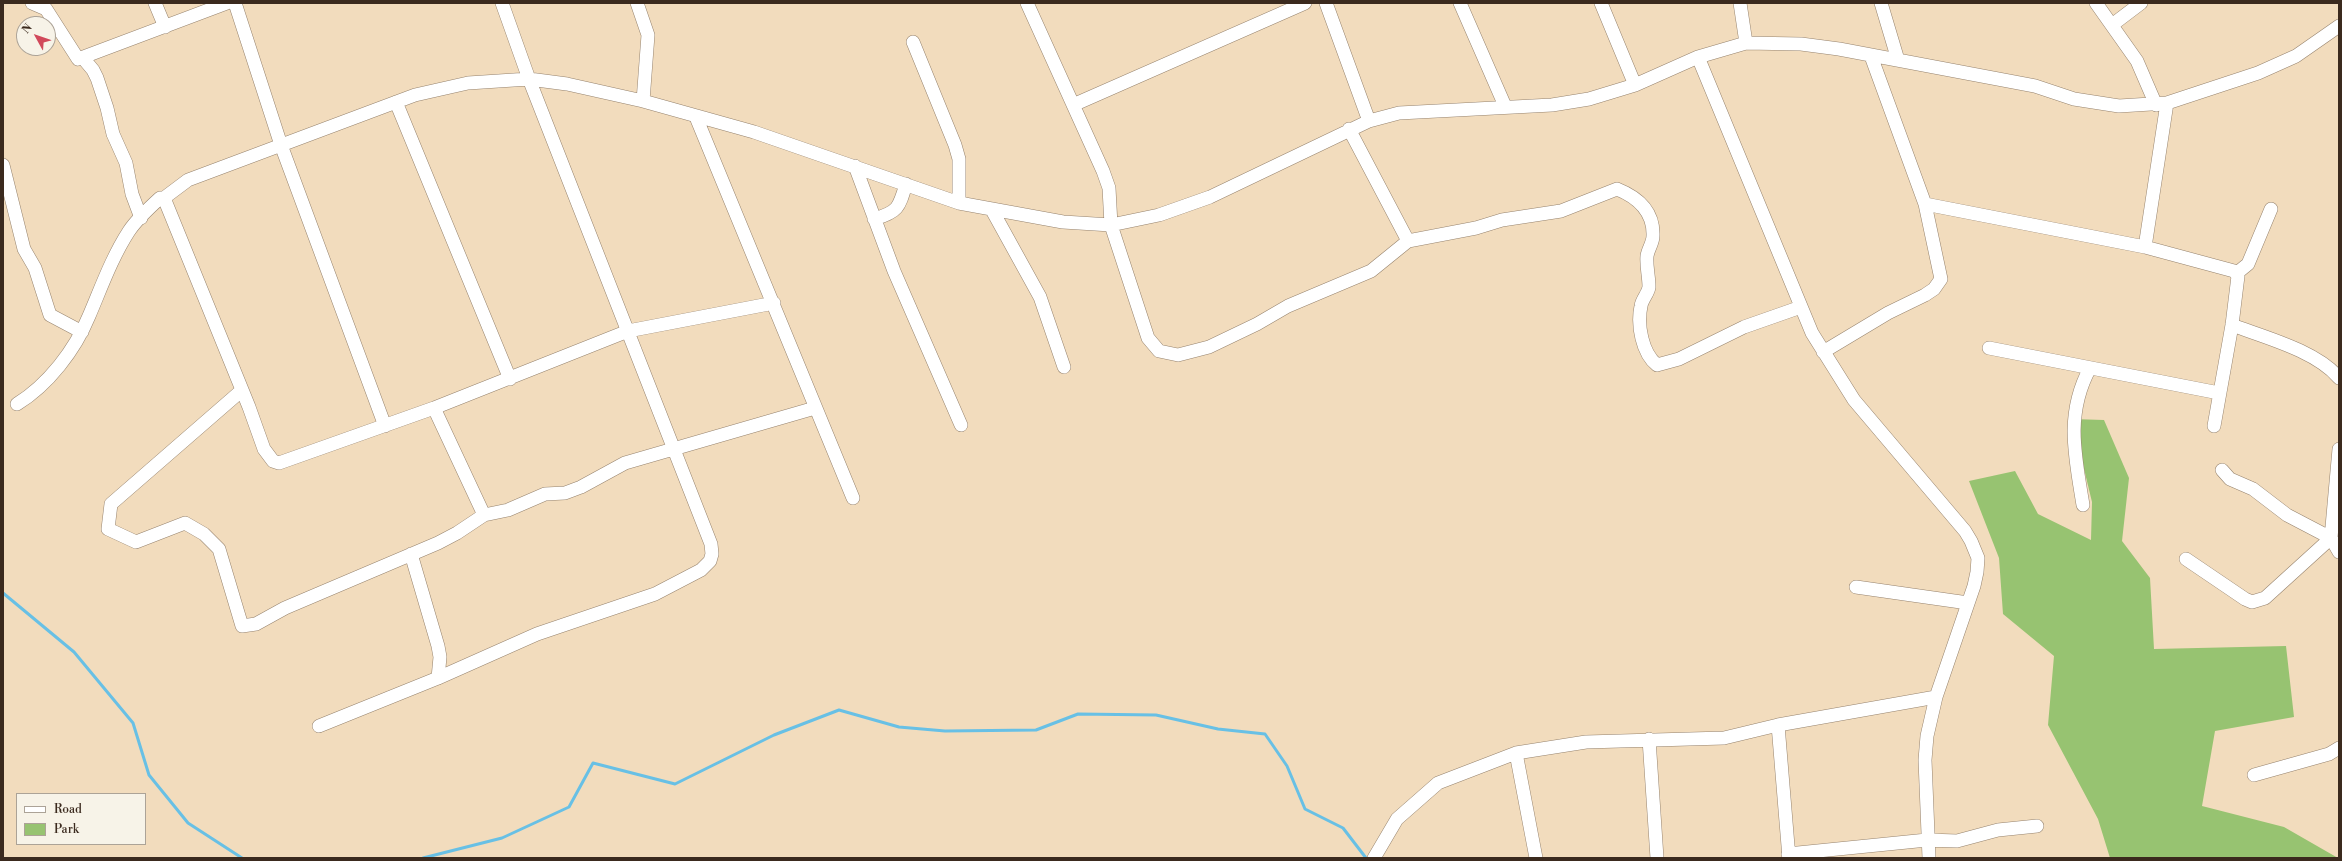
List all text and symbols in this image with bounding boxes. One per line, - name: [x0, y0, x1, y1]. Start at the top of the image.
- north arrow: [16, 16, 56, 56]
- text: N: [19, 21, 36, 37]
- legend: [16, 793, 146, 845]
- text: Road: [54, 802, 82, 817]
- text: Park: [54, 822, 79, 837]

